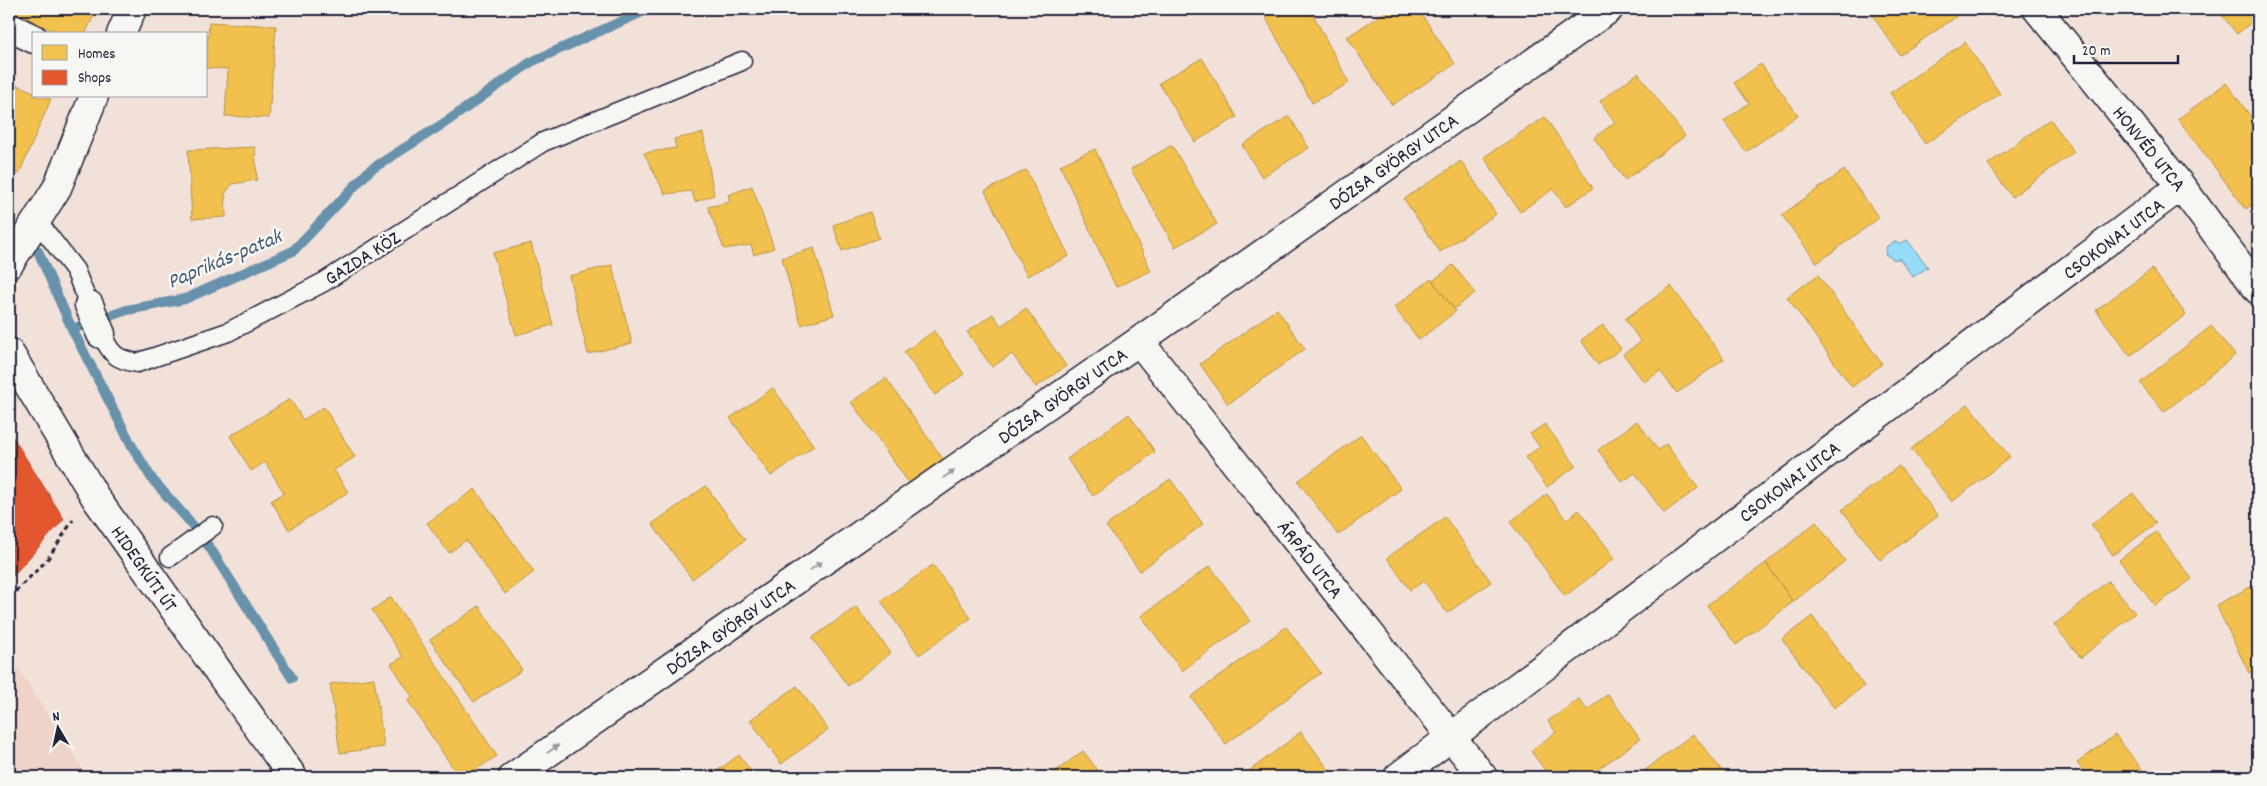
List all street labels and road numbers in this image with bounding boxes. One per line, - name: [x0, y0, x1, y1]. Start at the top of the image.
- street label: HONVÉD UTCA: [2104, 101, 2191, 199]
- street label: DÓZSA GYÖRGY UTCA: [1324, 108, 1465, 219]
- street label: CSOKONAI UTCA: [2058, 193, 2172, 288]
- street label: GAZDA KÖZ: [320, 225, 407, 294]
- street label: DÓZSA GYÖRGY UTCA: [993, 342, 1134, 453]
- street label: CSOKONAI UTCA: [1734, 436, 1848, 531]
- street label: ÁRPÁD UTCA: [1269, 516, 1348, 606]
- street label: HIDEGKÚTI ÚT: [102, 521, 183, 619]
- street label: DÓZSA GYÖRGY UTCA: [661, 573, 802, 684]

